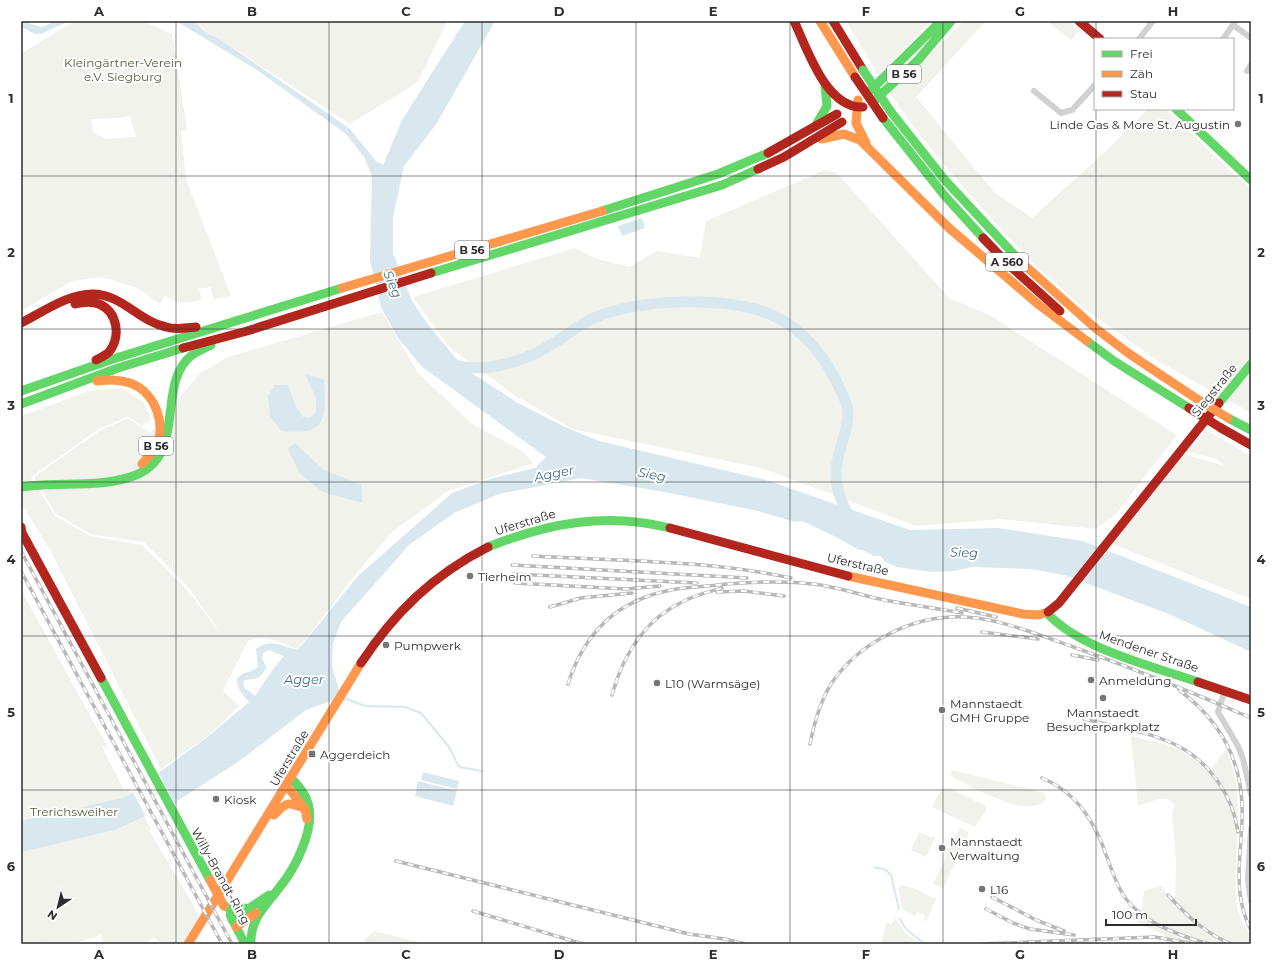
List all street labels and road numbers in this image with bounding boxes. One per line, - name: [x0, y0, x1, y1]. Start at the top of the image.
- road number: B 56: [887, 65, 921, 83]
- road number: B 56: [455, 241, 489, 259]
- road number: A 560: [986, 253, 1028, 271]
- street label: Siegstraße: [1188, 361, 1240, 419]
- road number: B 56: [139, 437, 173, 455]
- street label: Uferstraße: [493, 506, 557, 538]
- street label: Uferstraße: [826, 550, 890, 578]
- street label: Mendener Straße: [1097, 627, 1201, 675]
- street label: Uferstraße: [266, 727, 312, 789]
- street label: Willy-Brandt-Ring: [188, 825, 254, 927]

